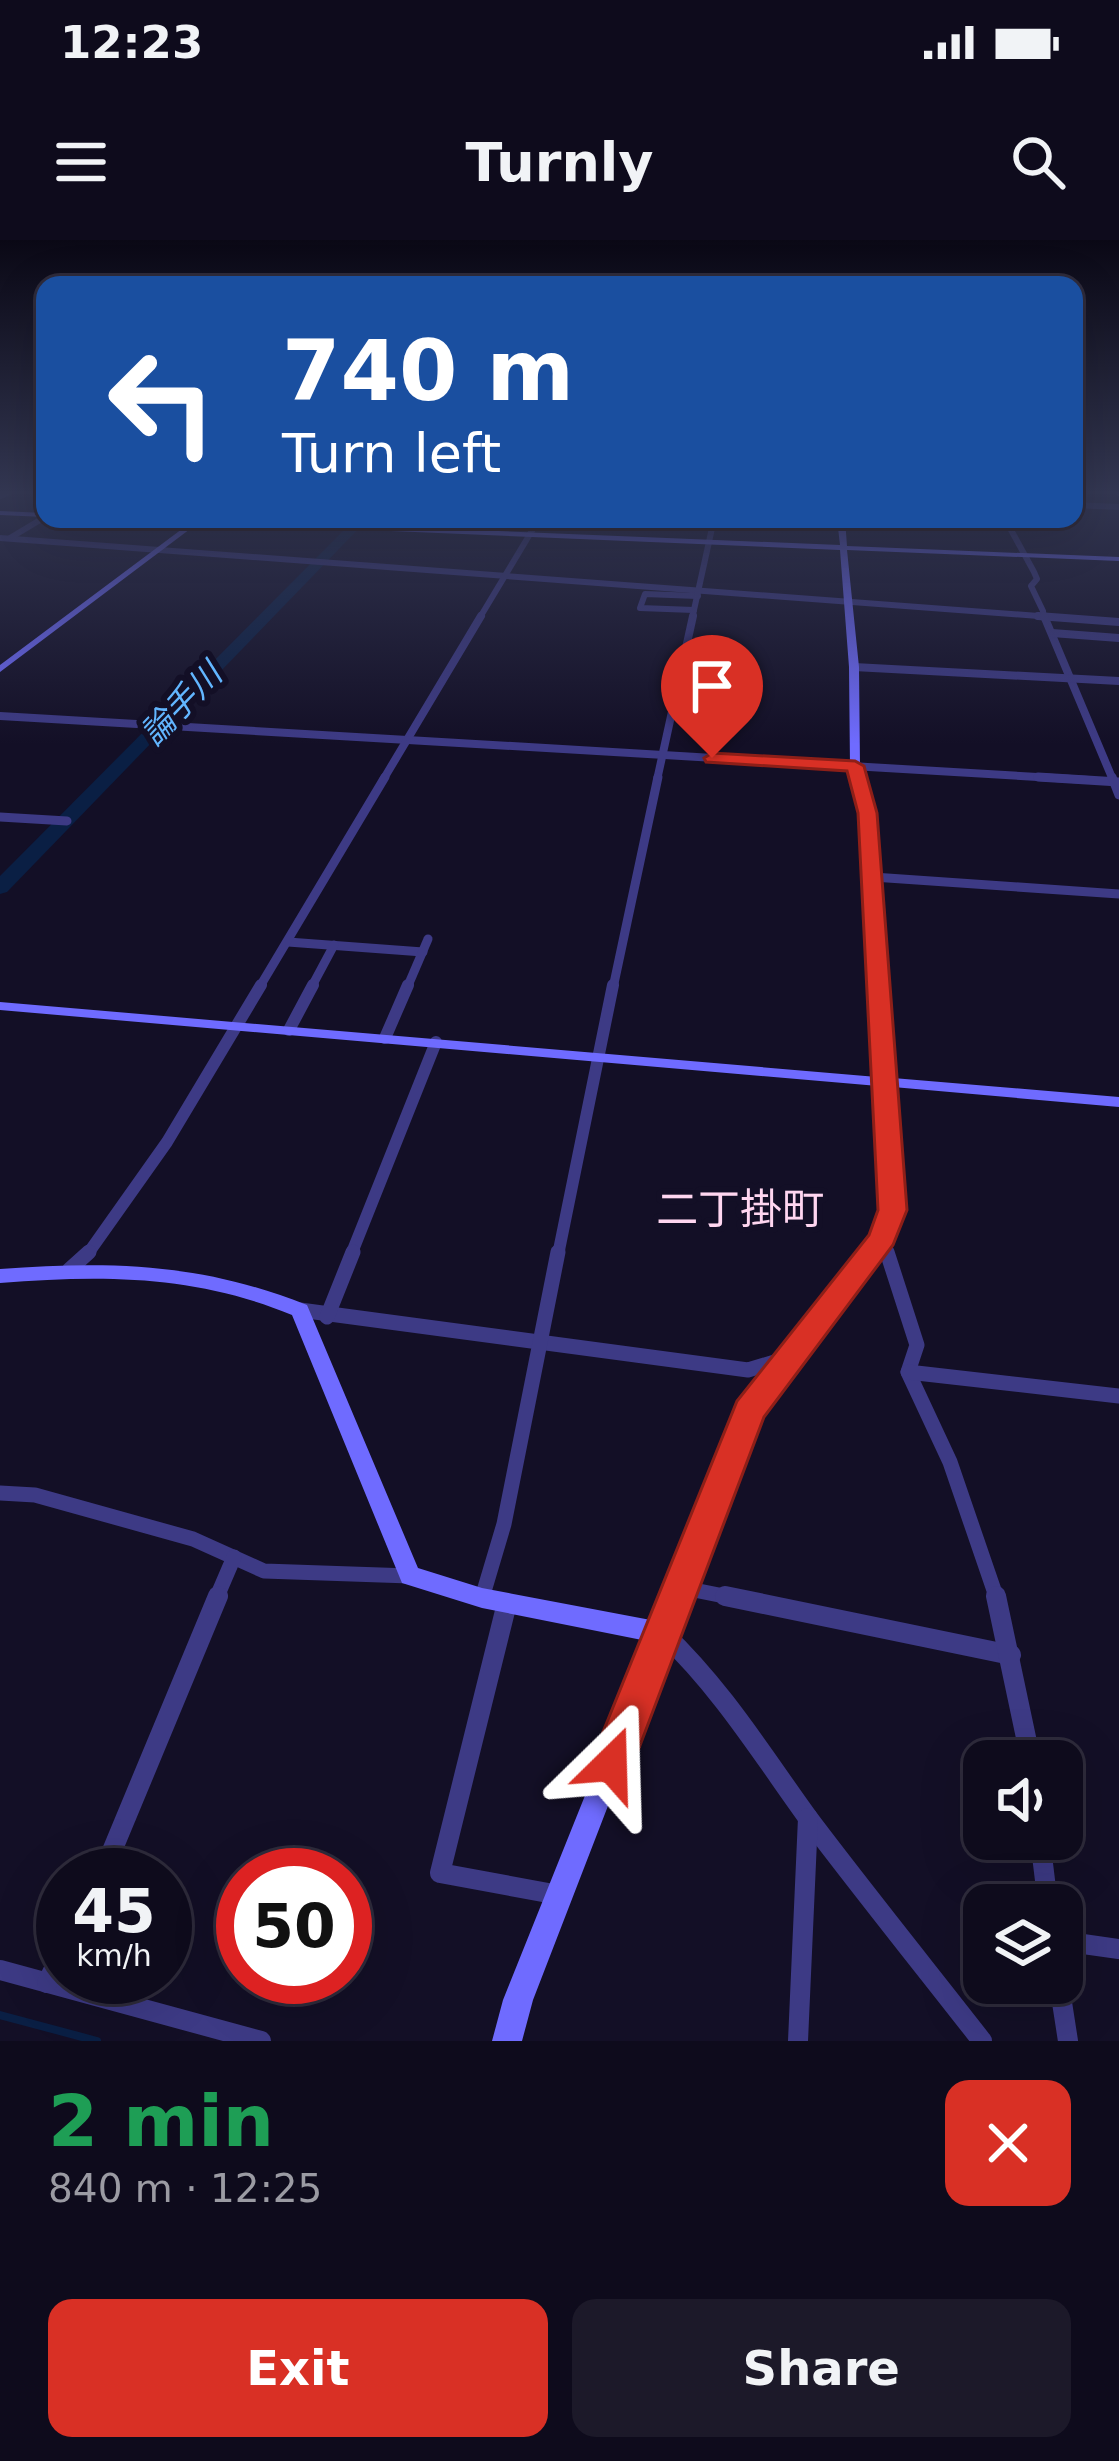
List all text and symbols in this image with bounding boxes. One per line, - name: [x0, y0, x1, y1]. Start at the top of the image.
- text: 12:23: [60, 16, 203, 69]
- icon: menu: [48, 129, 114, 195]
- icon: search: [1005, 129, 1071, 195]
- text: Turnly: [465, 131, 654, 194]
- text: 740 m: [282, 322, 574, 420]
- icon: left: [84, 324, 240, 480]
- text: Turn left: [282, 422, 501, 485]
- pin: [661, 635, 763, 758]
- water label: 論手川: [133, 653, 231, 753]
- icon: arrive: [679, 653, 745, 719]
- district label: 二丁掛町: [656, 1185, 824, 1234]
- position arrow: [548, 1701, 674, 1827]
- map controls: [963, 1740, 1083, 2004]
- button: sound: [963, 1740, 1083, 1860]
- speed limit sign: 50: [216, 1848, 372, 2004]
- text: 45: [72, 1876, 156, 1946]
- button: layers: [963, 1884, 1083, 2004]
- text: km/h: [76, 1938, 152, 1973]
- text: 2 min: [48, 2079, 274, 2163]
- button: close: [945, 2080, 1071, 2206]
- text: 840 m · 12:25: [48, 2166, 322, 2211]
- button: Exit: [48, 2299, 548, 2437]
- button: Share: [572, 2299, 1071, 2437]

